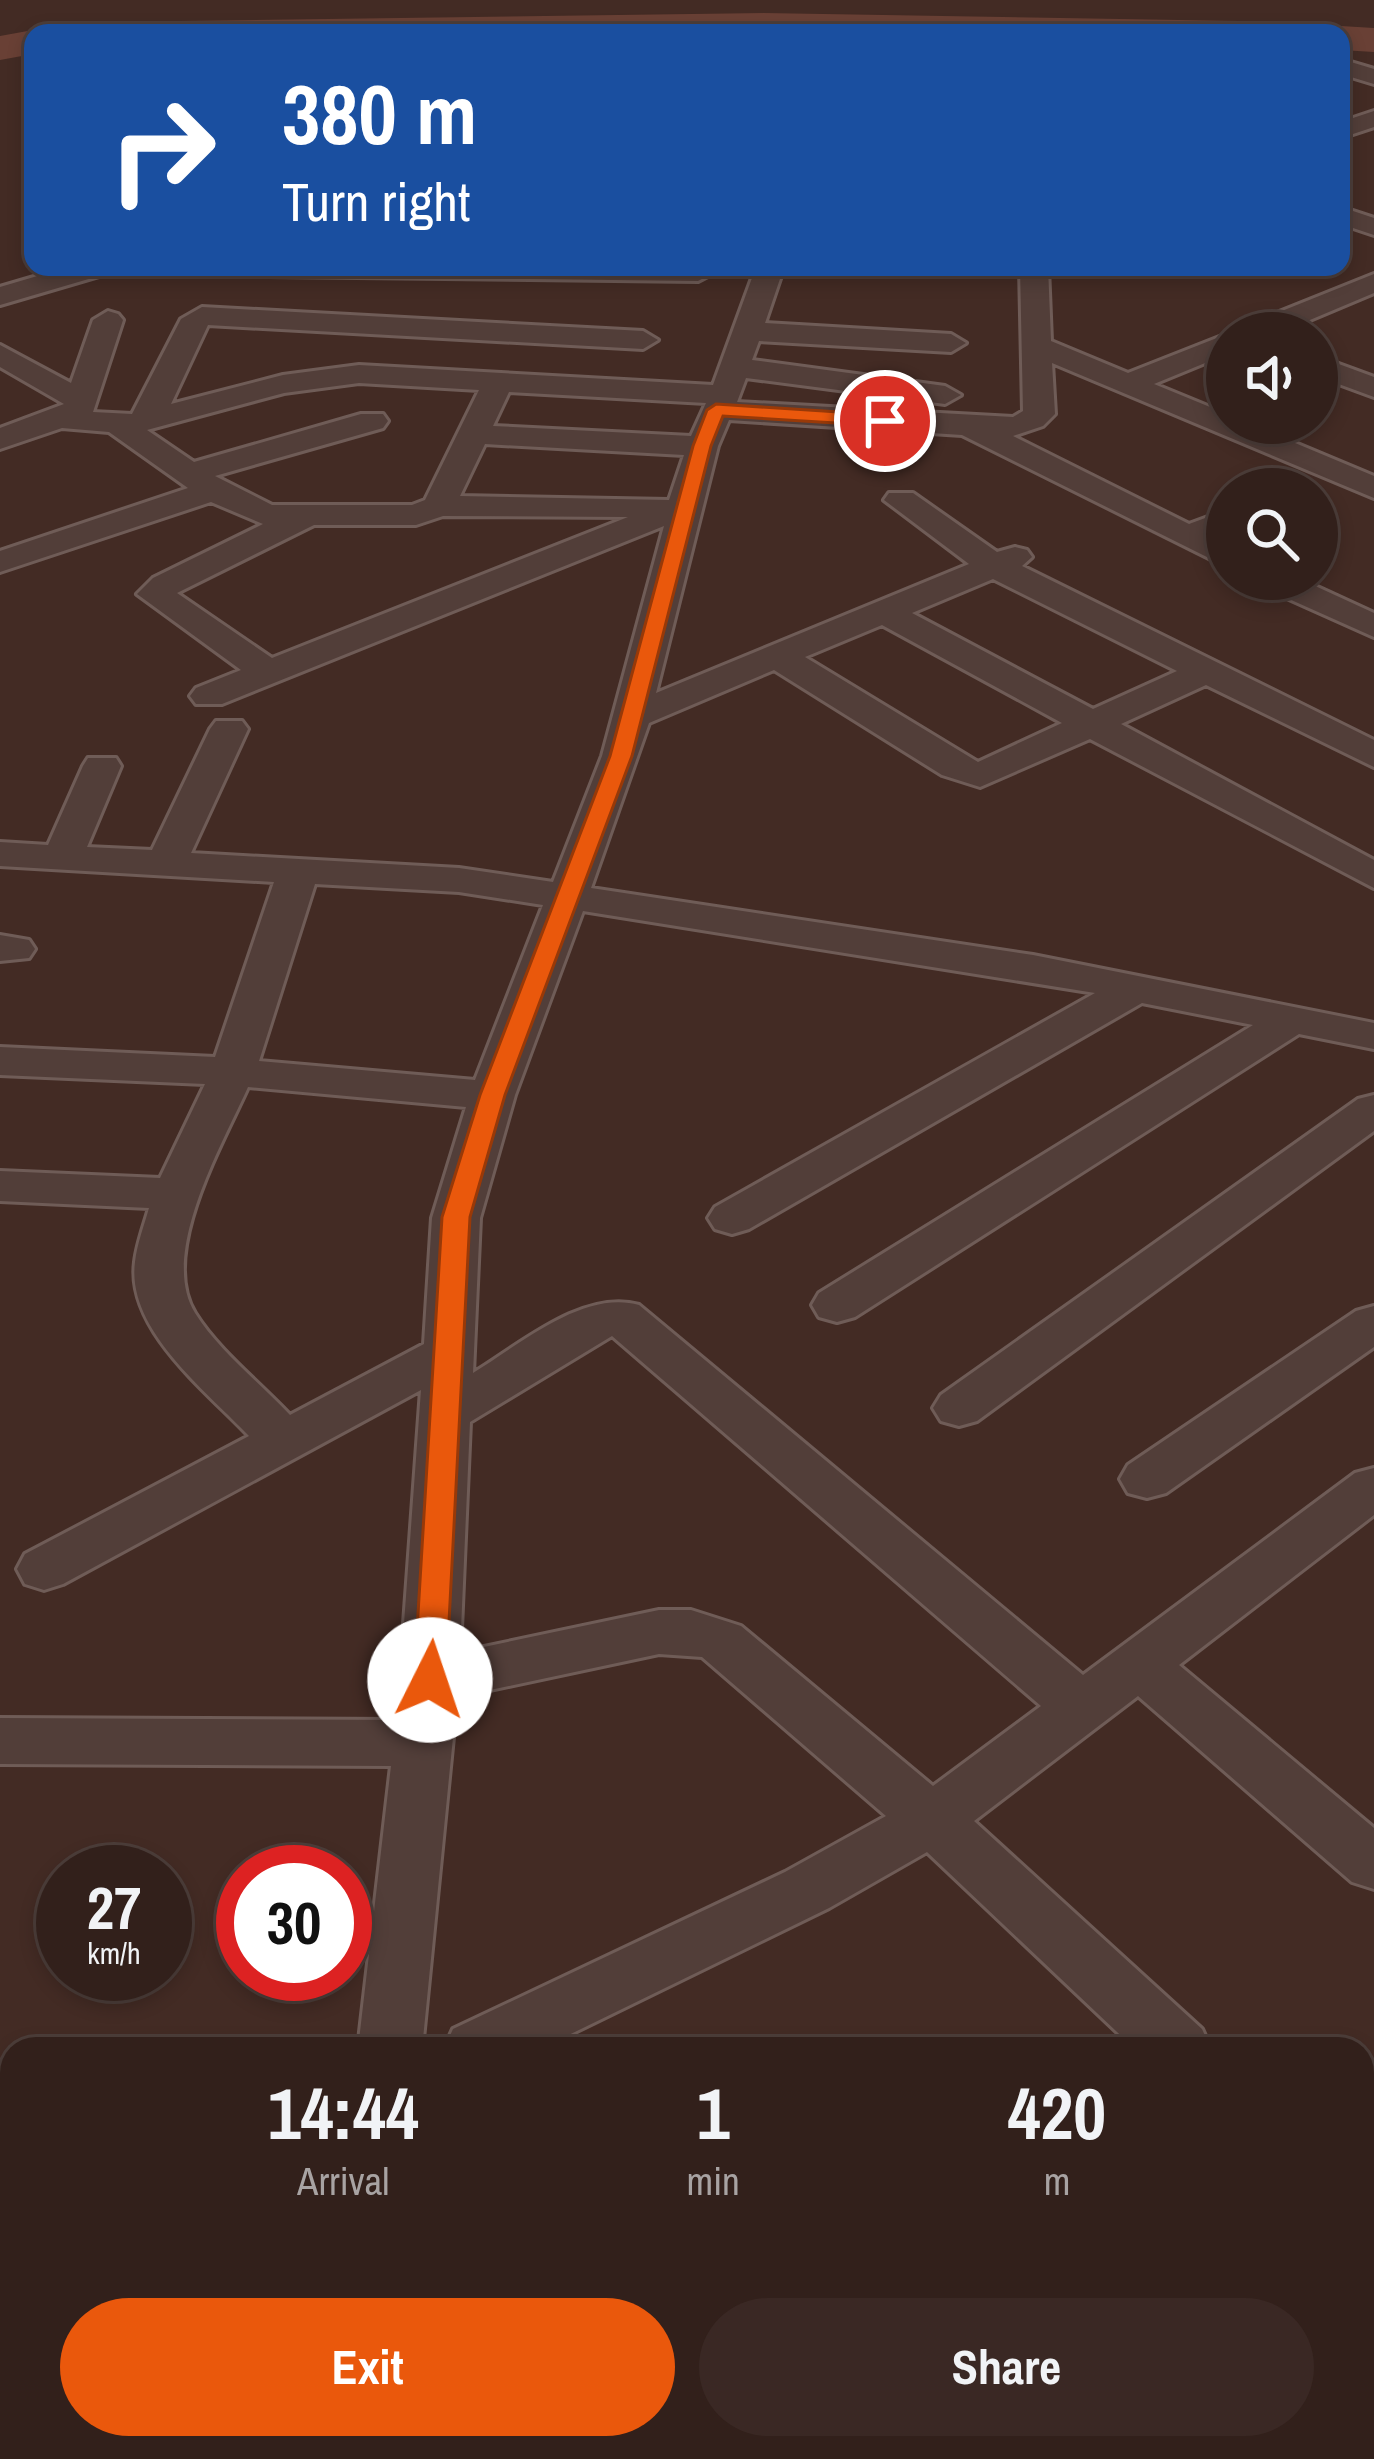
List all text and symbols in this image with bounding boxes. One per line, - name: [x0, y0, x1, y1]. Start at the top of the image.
- text: 380 m: [282, 57, 477, 170]
- icon: right: [84, 72, 240, 228]
- text: Turn right: [282, 165, 470, 238]
- map controls: [1206, 312, 1338, 600]
- button: sound: [1206, 312, 1338, 444]
- pin: [834, 370, 936, 472]
- icon: arrive: [852, 388, 918, 454]
- button: search: [1206, 468, 1338, 600]
- position arrow: [367, 1617, 493, 1743]
- speed limit sign: 30: [216, 1845, 372, 2001]
- text: 27: [87, 1867, 141, 1948]
- text: km/h: [87, 1933, 141, 1973]
- text: 14:44: [268, 2064, 419, 2161]
- text: 1: [697, 2064, 730, 2161]
- text: 420: [1008, 2064, 1106, 2161]
- text: Arrival: [297, 2155, 389, 2207]
- text: min: [687, 2155, 740, 2207]
- text: m: [1044, 2155, 1070, 2207]
- button: Exit: [60, 2298, 675, 2436]
- button: Share: [699, 2298, 1314, 2436]

